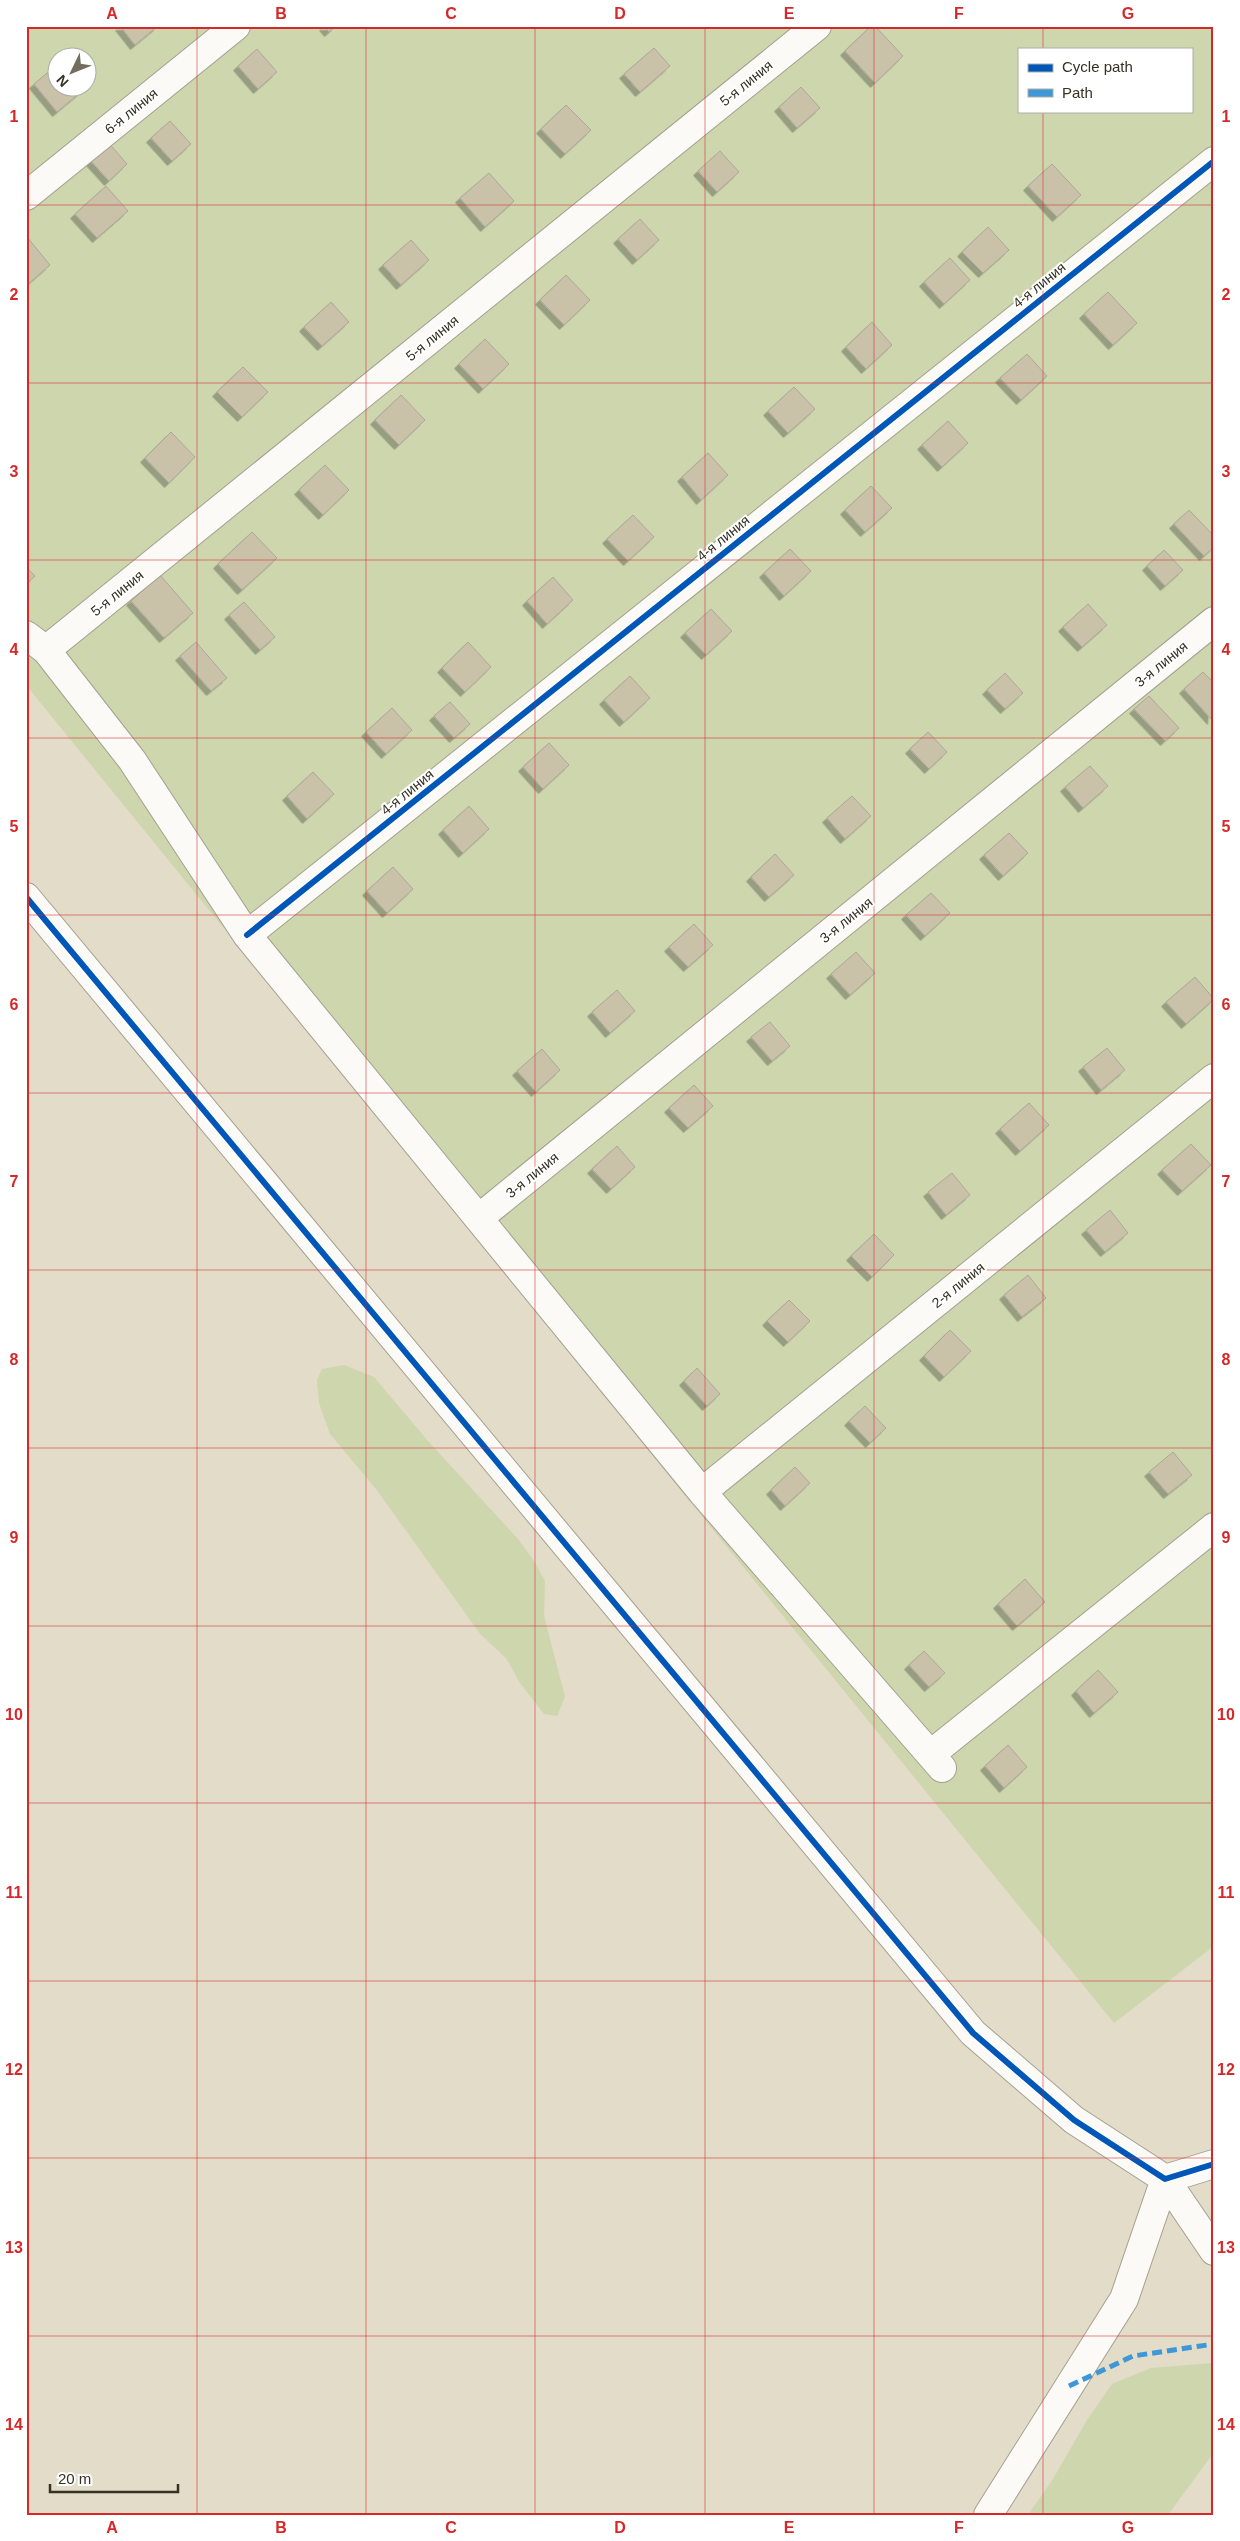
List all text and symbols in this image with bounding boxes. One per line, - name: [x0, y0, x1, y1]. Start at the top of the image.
- text: A: [106, 5, 118, 22]
- text: B: [275, 5, 287, 22]
- text: C: [445, 5, 457, 22]
- text: D: [614, 5, 626, 22]
- text: E: [784, 5, 795, 22]
- text: F: [954, 5, 964, 22]
- text: G: [1122, 5, 1134, 22]
- north arrow: [48, 48, 98, 98]
- legend: [1018, 48, 1192, 112]
- street label: 5-я линия: [716, 57, 776, 109]
- text: Cycle path: [1062, 58, 1133, 75]
- text: N: [53, 72, 72, 90]
- text: Path: [1062, 84, 1093, 101]
- street label: 6-я линия: [101, 85, 161, 137]
- text: 1: [10, 108, 19, 125]
- text: 1: [1222, 108, 1231, 125]
- street label: 4-я линия: [1009, 259, 1069, 311]
- text: 2: [10, 286, 19, 303]
- text: 2: [1222, 286, 1231, 303]
- street label: 5-я линия: [402, 312, 462, 364]
- text: 3: [10, 463, 19, 480]
- text: 3: [1222, 463, 1231, 480]
- street label: 4-я линия: [693, 512, 753, 564]
- street label: 5-я линия: [87, 567, 147, 619]
- street label: 3-я линия: [1131, 638, 1191, 690]
- text: 4: [10, 641, 19, 658]
- text: 4: [1222, 641, 1231, 658]
- street label: 4-я линия: [377, 766, 437, 818]
- text: 5: [10, 818, 19, 835]
- text: 5: [1222, 818, 1231, 835]
- street label: 3-я линия: [816, 894, 876, 946]
- text: 6: [10, 996, 19, 1013]
- text: 6: [1222, 996, 1231, 1013]
- street label: 3-я линия: [502, 1149, 562, 1201]
- text: 7: [10, 1173, 19, 1190]
- text: 7: [1222, 1173, 1231, 1190]
- street label: 2-я линия: [928, 1259, 988, 1311]
- text: 8: [10, 1351, 19, 1368]
- text: 8: [1222, 1351, 1231, 1368]
- text: 9: [10, 1529, 19, 1546]
- text: 9: [1222, 1529, 1231, 1546]
- text: 10: [5, 1706, 23, 1723]
- text: 10: [1217, 1706, 1235, 1723]
- text: 11: [6, 1884, 23, 1901]
- text: 11: [1218, 1884, 1235, 1901]
- text: 12: [5, 2061, 23, 2078]
- text: 12: [1217, 2061, 1235, 2078]
- text: 13: [5, 2239, 23, 2256]
- text: 13: [1217, 2239, 1235, 2256]
- text: 14: [5, 2416, 23, 2433]
- text: 14: [1217, 2416, 1235, 2433]
- scale bar: [50, 2461, 178, 2493]
- text: 20 m: [58, 2470, 91, 2487]
- text: A: [106, 2519, 118, 2536]
- text: B: [275, 2519, 287, 2536]
- text: C: [445, 2519, 457, 2536]
- text: D: [614, 2519, 626, 2536]
- text: E: [784, 2519, 795, 2536]
- text: F: [954, 2519, 964, 2536]
- text: G: [1122, 2519, 1134, 2536]

